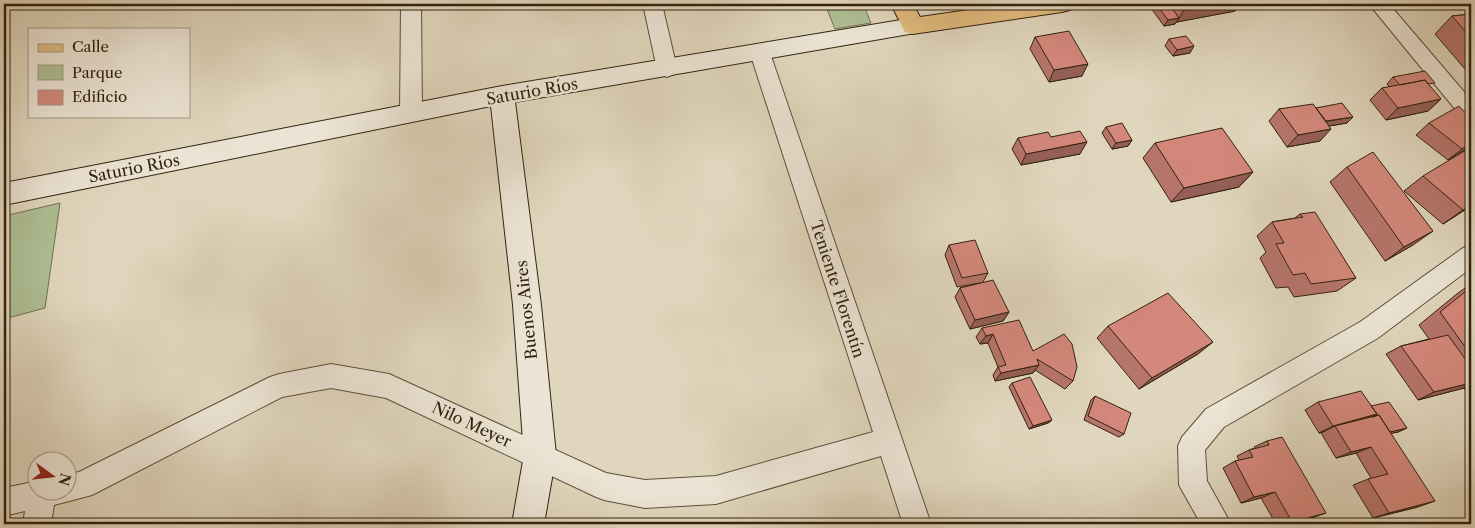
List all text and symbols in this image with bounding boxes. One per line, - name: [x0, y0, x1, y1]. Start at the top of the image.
- legend: [28, 28, 190, 118]
- text: Calle: [72, 37, 109, 56]
- text: Parque: [72, 63, 122, 82]
- street label: Saturio Ríos: [485, 73, 579, 109]
- text: Edificio: [72, 87, 127, 106]
- street label: Saturio Ríos: [87, 149, 181, 187]
- street label: Teniente Florentín: [806, 218, 870, 360]
- street label: Buenos Aires: [511, 259, 541, 361]
- street label: Nilo Meyer: [429, 397, 515, 451]
- north arrow: [28, 450, 78, 500]
- text: N: [54, 471, 75, 488]

